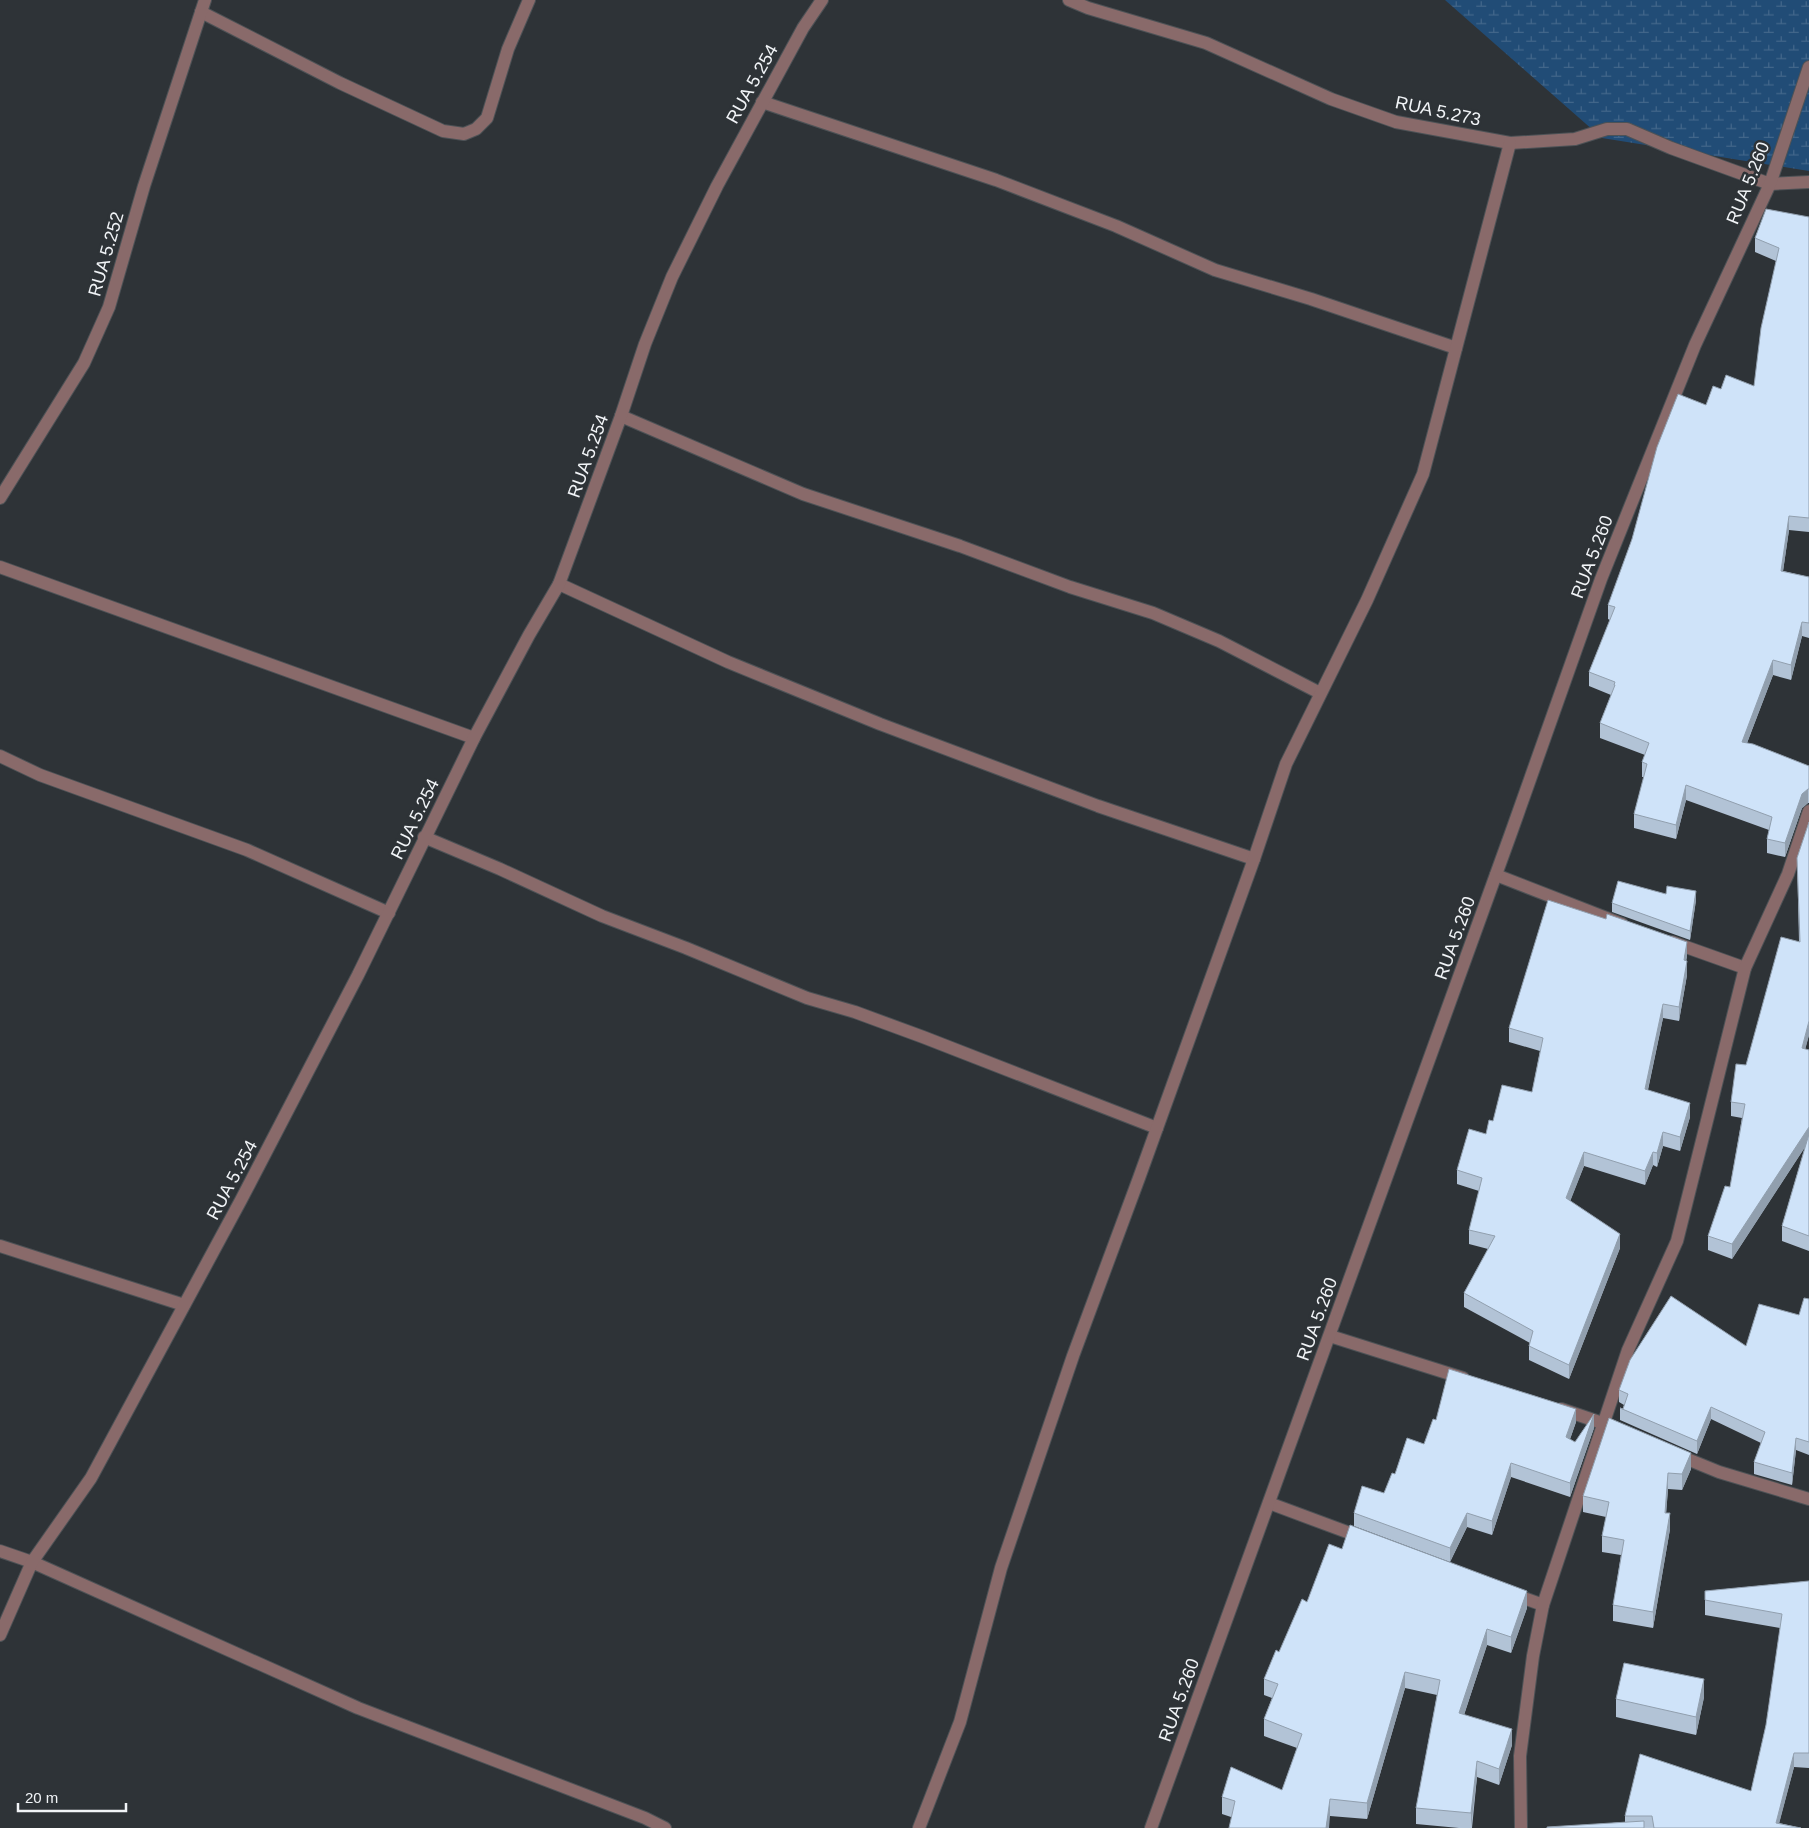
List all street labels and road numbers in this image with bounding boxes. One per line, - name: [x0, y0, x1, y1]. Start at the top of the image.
- street label: RUA 5.254: [722, 41, 782, 127]
- street label: RUA 5.273: [1393, 92, 1483, 130]
- street label: RUA 5.260: [1722, 139, 1774, 227]
- street label: RUA 5.252: [84, 209, 128, 299]
- street label: RUA 5.254: [564, 412, 612, 500]
- street label: RUA 5.260: [1567, 513, 1617, 601]
- street label: RUA 5.254: [387, 775, 443, 863]
- street label: RUA 5.260: [1431, 894, 1479, 982]
- street label: RUA 5.254: [203, 1137, 261, 1223]
- street label: RUA 5.260: [1293, 1275, 1341, 1363]
- street label: RUA 5.260: [1155, 1656, 1203, 1744]

